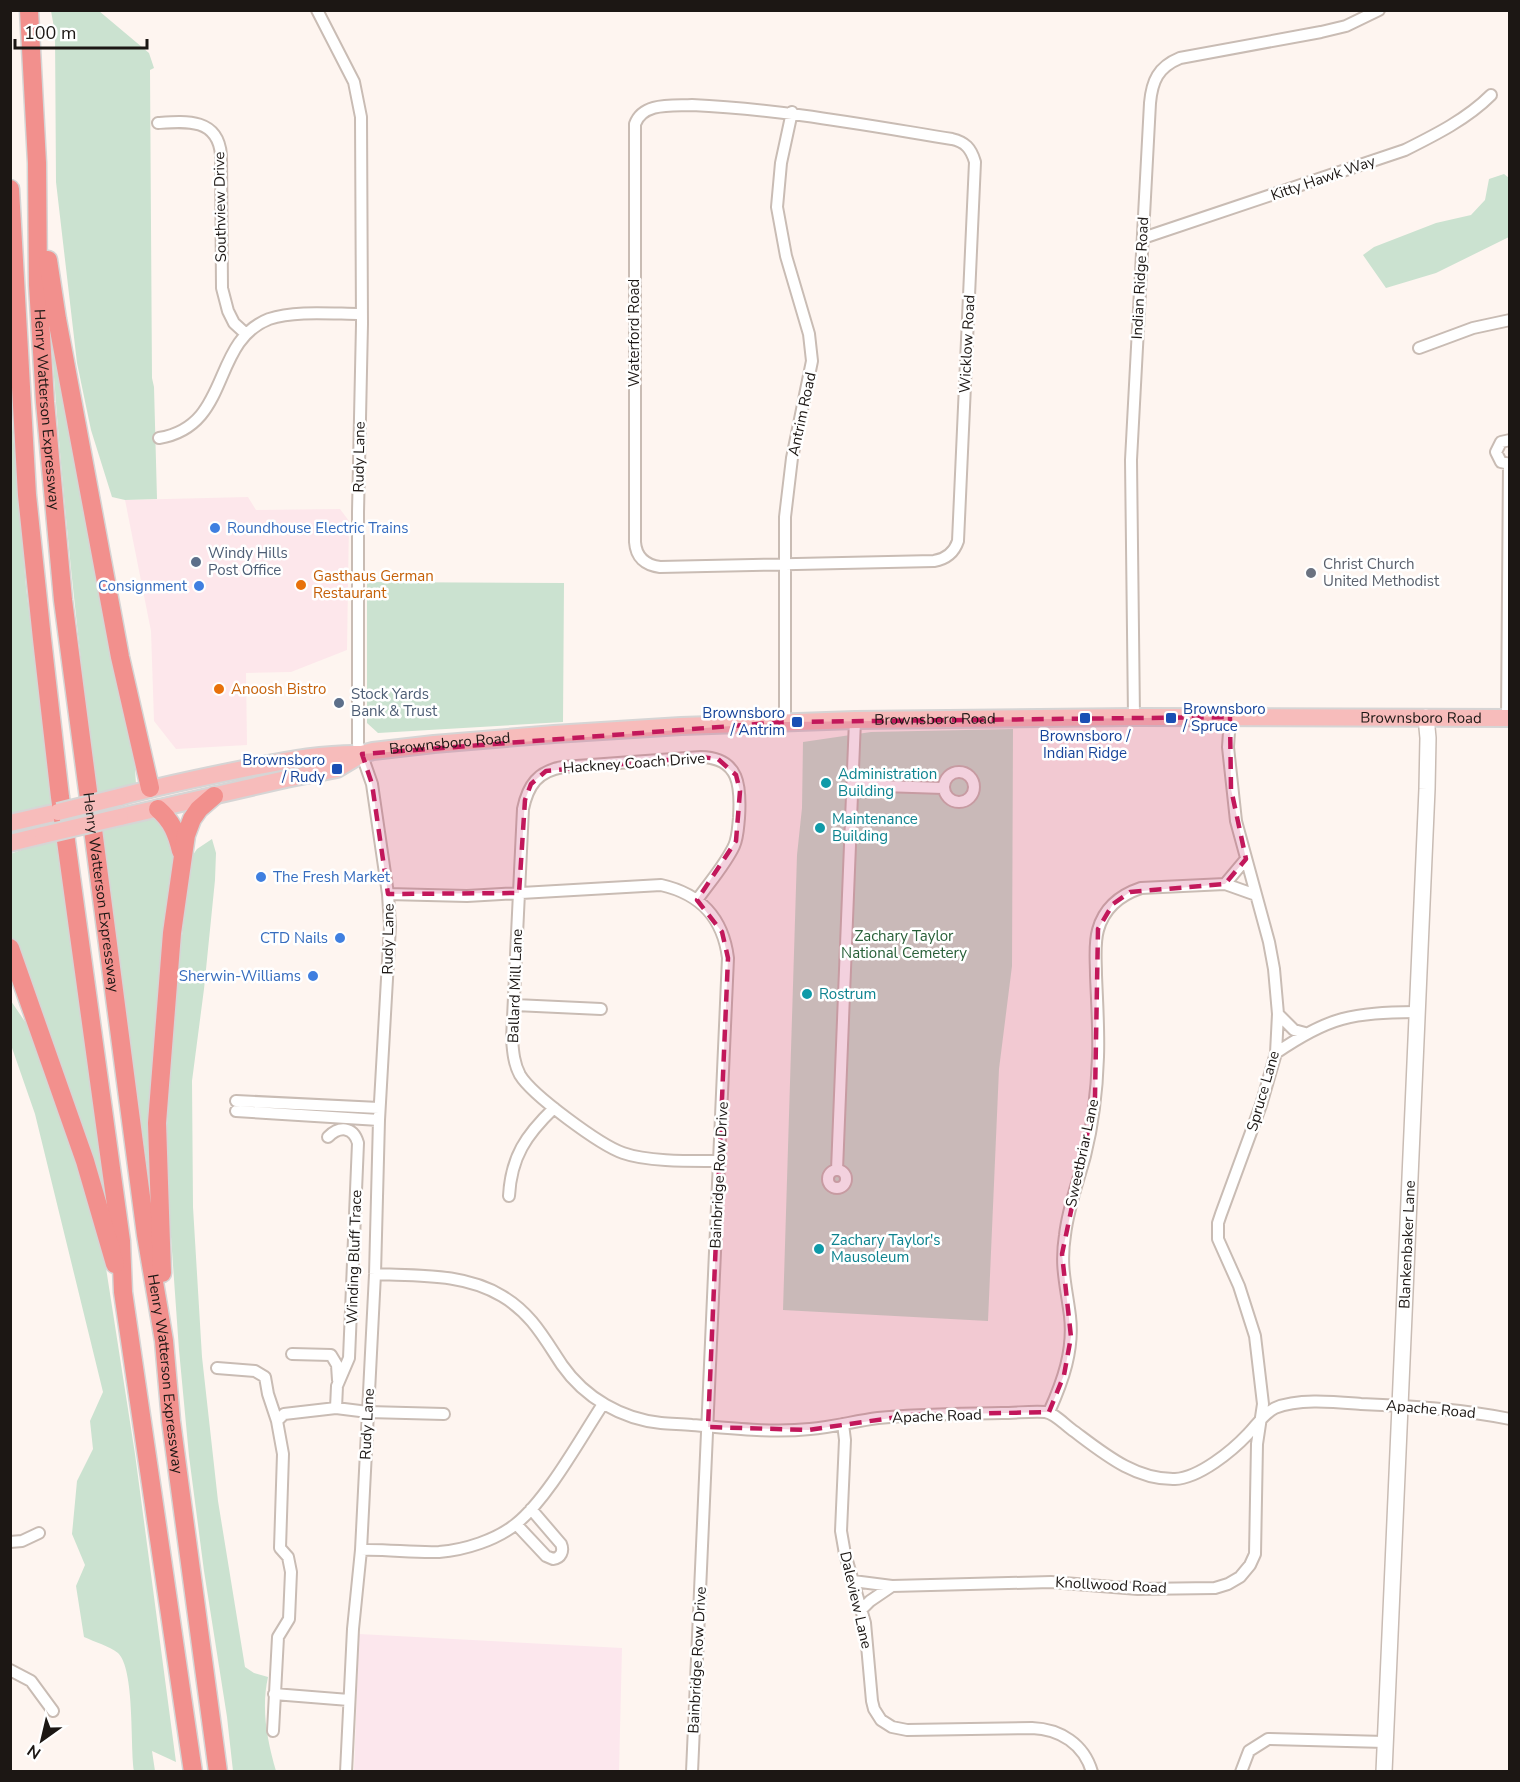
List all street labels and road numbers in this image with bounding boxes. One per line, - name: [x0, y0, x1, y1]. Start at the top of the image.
- street label: Southview Drive: [209, 151, 231, 263]
- street label: Kitty Hawk Way: [1268, 151, 1378, 205]
- street label: Indian Ridge Road: [1127, 216, 1153, 340]
- street label: Waterford Road: [624, 279, 644, 387]
- street label: Wicklow Road: [954, 294, 980, 394]
- street label: Henry Watterson Expressway: [29, 308, 65, 511]
- street label: Antrim Road: [783, 370, 821, 458]
- street label: Rudy Lane: [348, 421, 370, 493]
- street label: Brownsboro Road: [874, 708, 996, 730]
- street label: Brownsboro Road: [1360, 708, 1482, 728]
- street label: Brownsboro Road: [388, 728, 511, 759]
- street label: Hackney Coach Drive: [562, 748, 706, 778]
- street label: Henry Watterson Expressway: [78, 791, 124, 994]
- street label: Rudy Lane: [377, 903, 399, 975]
- street label: Ballard Mill Lane: [503, 928, 527, 1044]
- street label: Spruce Lane: [1242, 1048, 1284, 1134]
- street label: Sweetbriar Lane: [1061, 1097, 1103, 1209]
- street label: Bainbridge Row Drive: [705, 1101, 733, 1249]
- street label: Blankenbaker Lane: [1394, 1180, 1420, 1309]
- street label: Winding Bluff Trace: [342, 1189, 366, 1325]
- street label: Henry Watterson Expressway: [143, 1272, 188, 1475]
- street label: Rudy Lane: [355, 1388, 379, 1460]
- street label: Apache Road: [1385, 1395, 1477, 1423]
- street label: Apache Road: [892, 1404, 982, 1428]
- street label: Daleview Lane: [835, 1549, 877, 1651]
- street label: Knollwood Road: [1055, 1572, 1167, 1598]
- street label: Bainbridge Row Drive: [683, 1586, 711, 1734]

